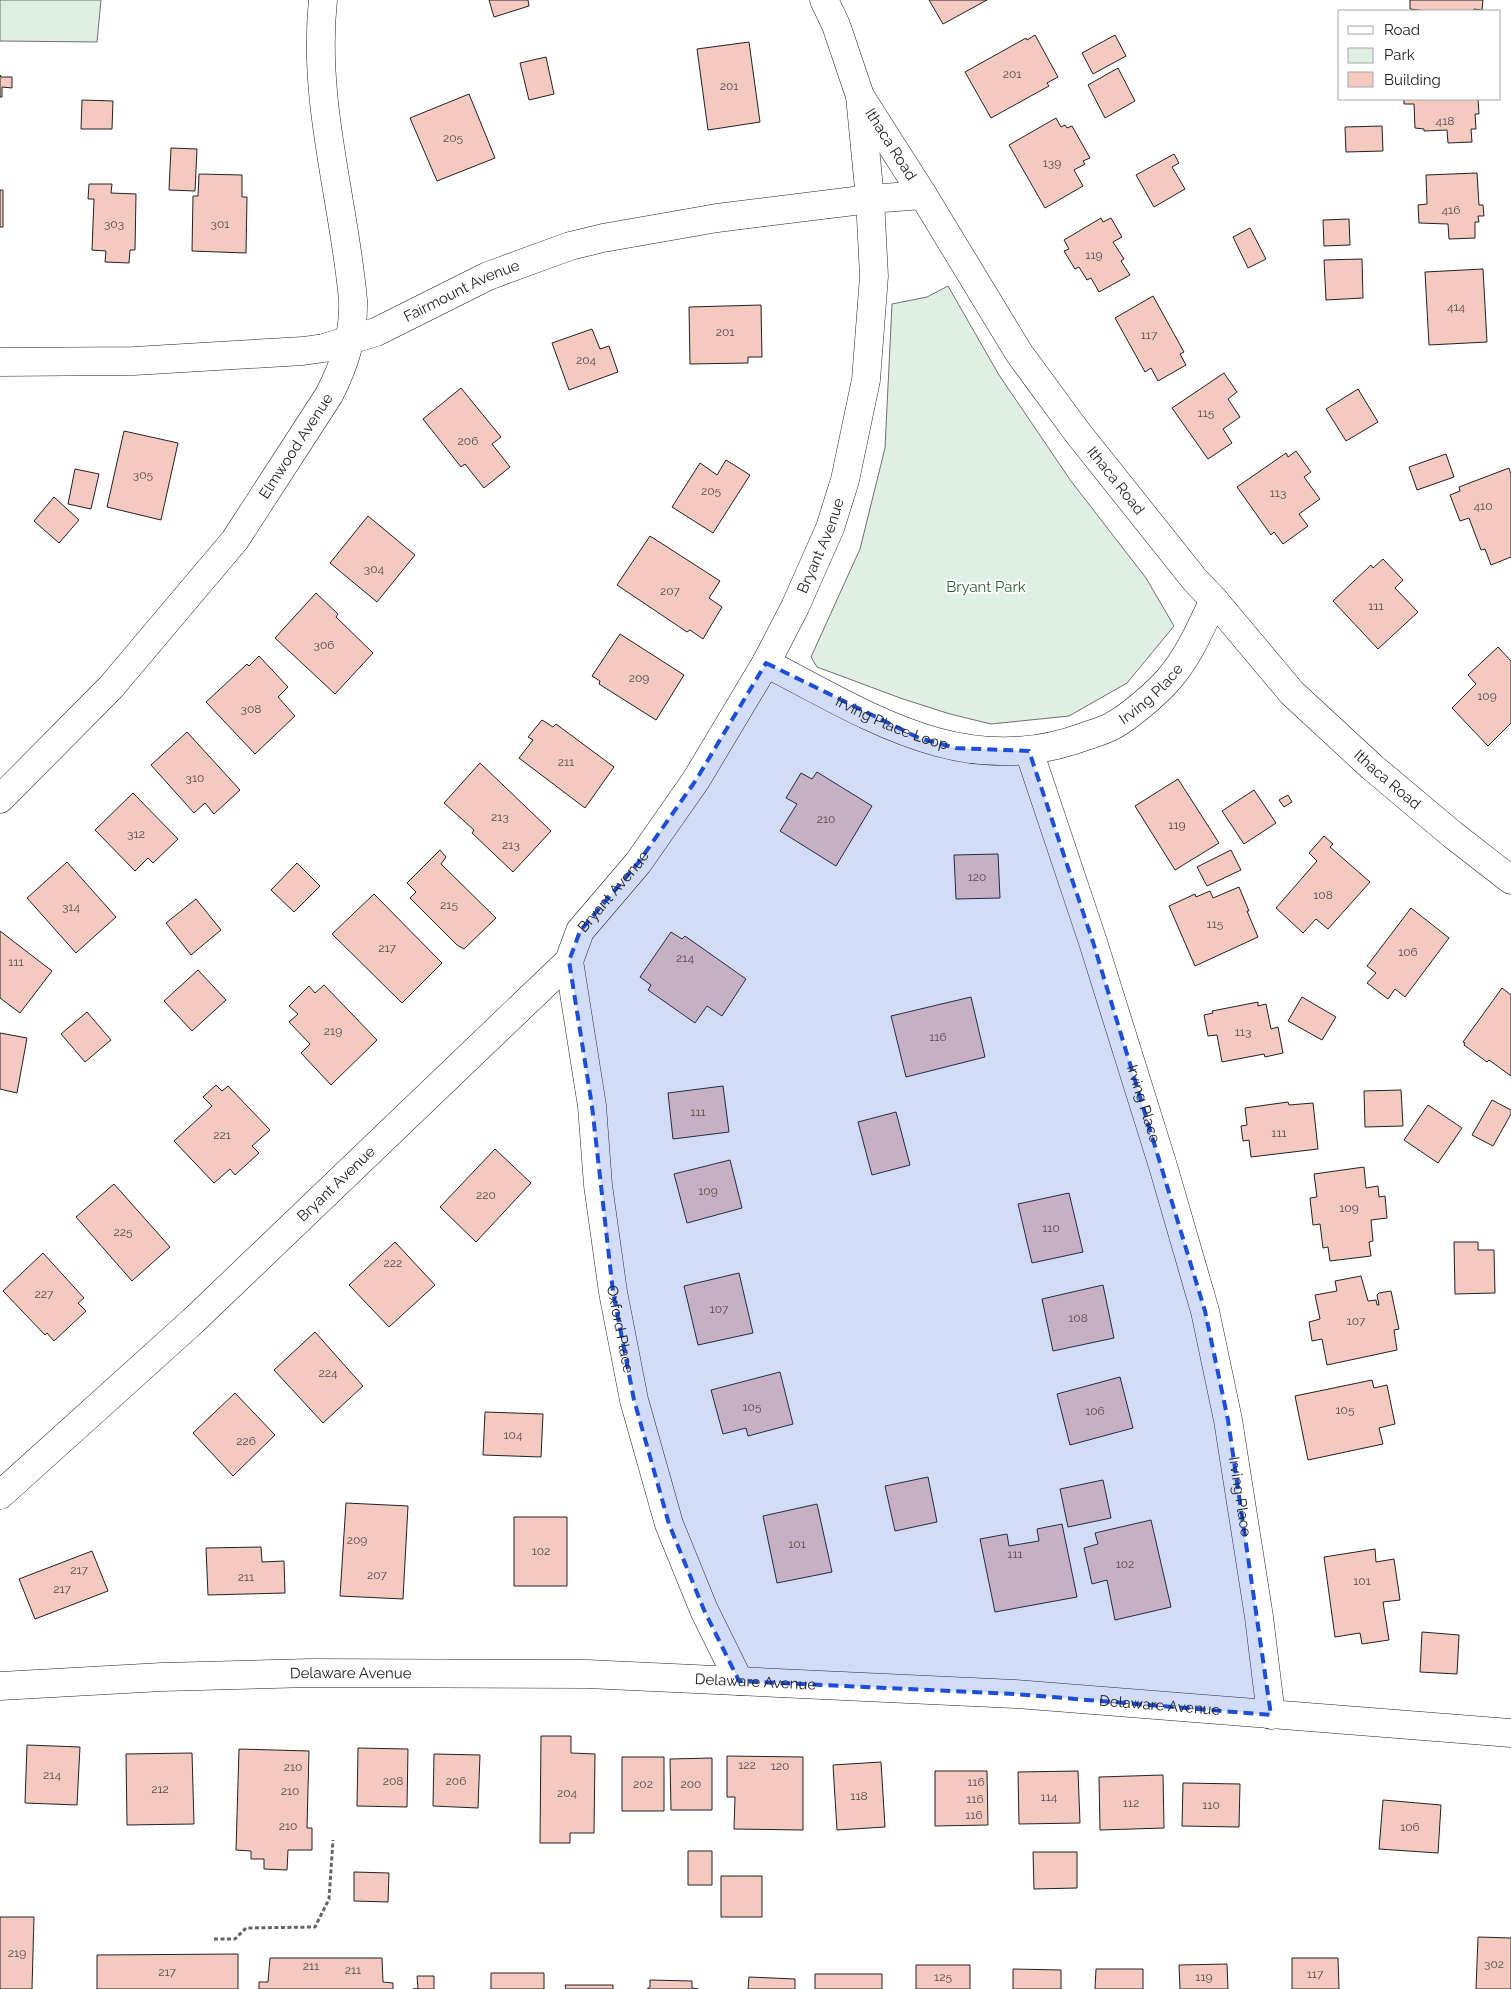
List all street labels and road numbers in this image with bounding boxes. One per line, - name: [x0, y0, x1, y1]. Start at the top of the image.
- street label: Ithaca Road: [861, 105, 920, 184]
- street label: Fairmount Avenue: [401, 256, 522, 326]
- street label: Elmwood Avenue: [255, 390, 337, 502]
- street label: Ithaca Road: [1083, 443, 1148, 518]
- street label: Bryant Avenue: [793, 496, 848, 596]
- street label: Irving Place: [1116, 660, 1187, 728]
- street label: Irving Place Loop: [833, 692, 950, 754]
- street label: Ithaca Road: [1350, 746, 1424, 813]
- street label: Bryant Avenue: [574, 847, 653, 936]
- street label: Irving Place: [1123, 1063, 1164, 1145]
- street label: Bryant Avenue: [293, 1142, 379, 1225]
- street label: Oxford Place: [603, 1284, 638, 1375]
- street label: Irving Place: [1225, 1455, 1255, 1538]
- street label: Delaware Avenue: [290, 1664, 412, 1683]
- street label: Delaware Avenue: [694, 1670, 817, 1694]
- street label: Delaware Avenue: [1098, 1692, 1221, 1719]

